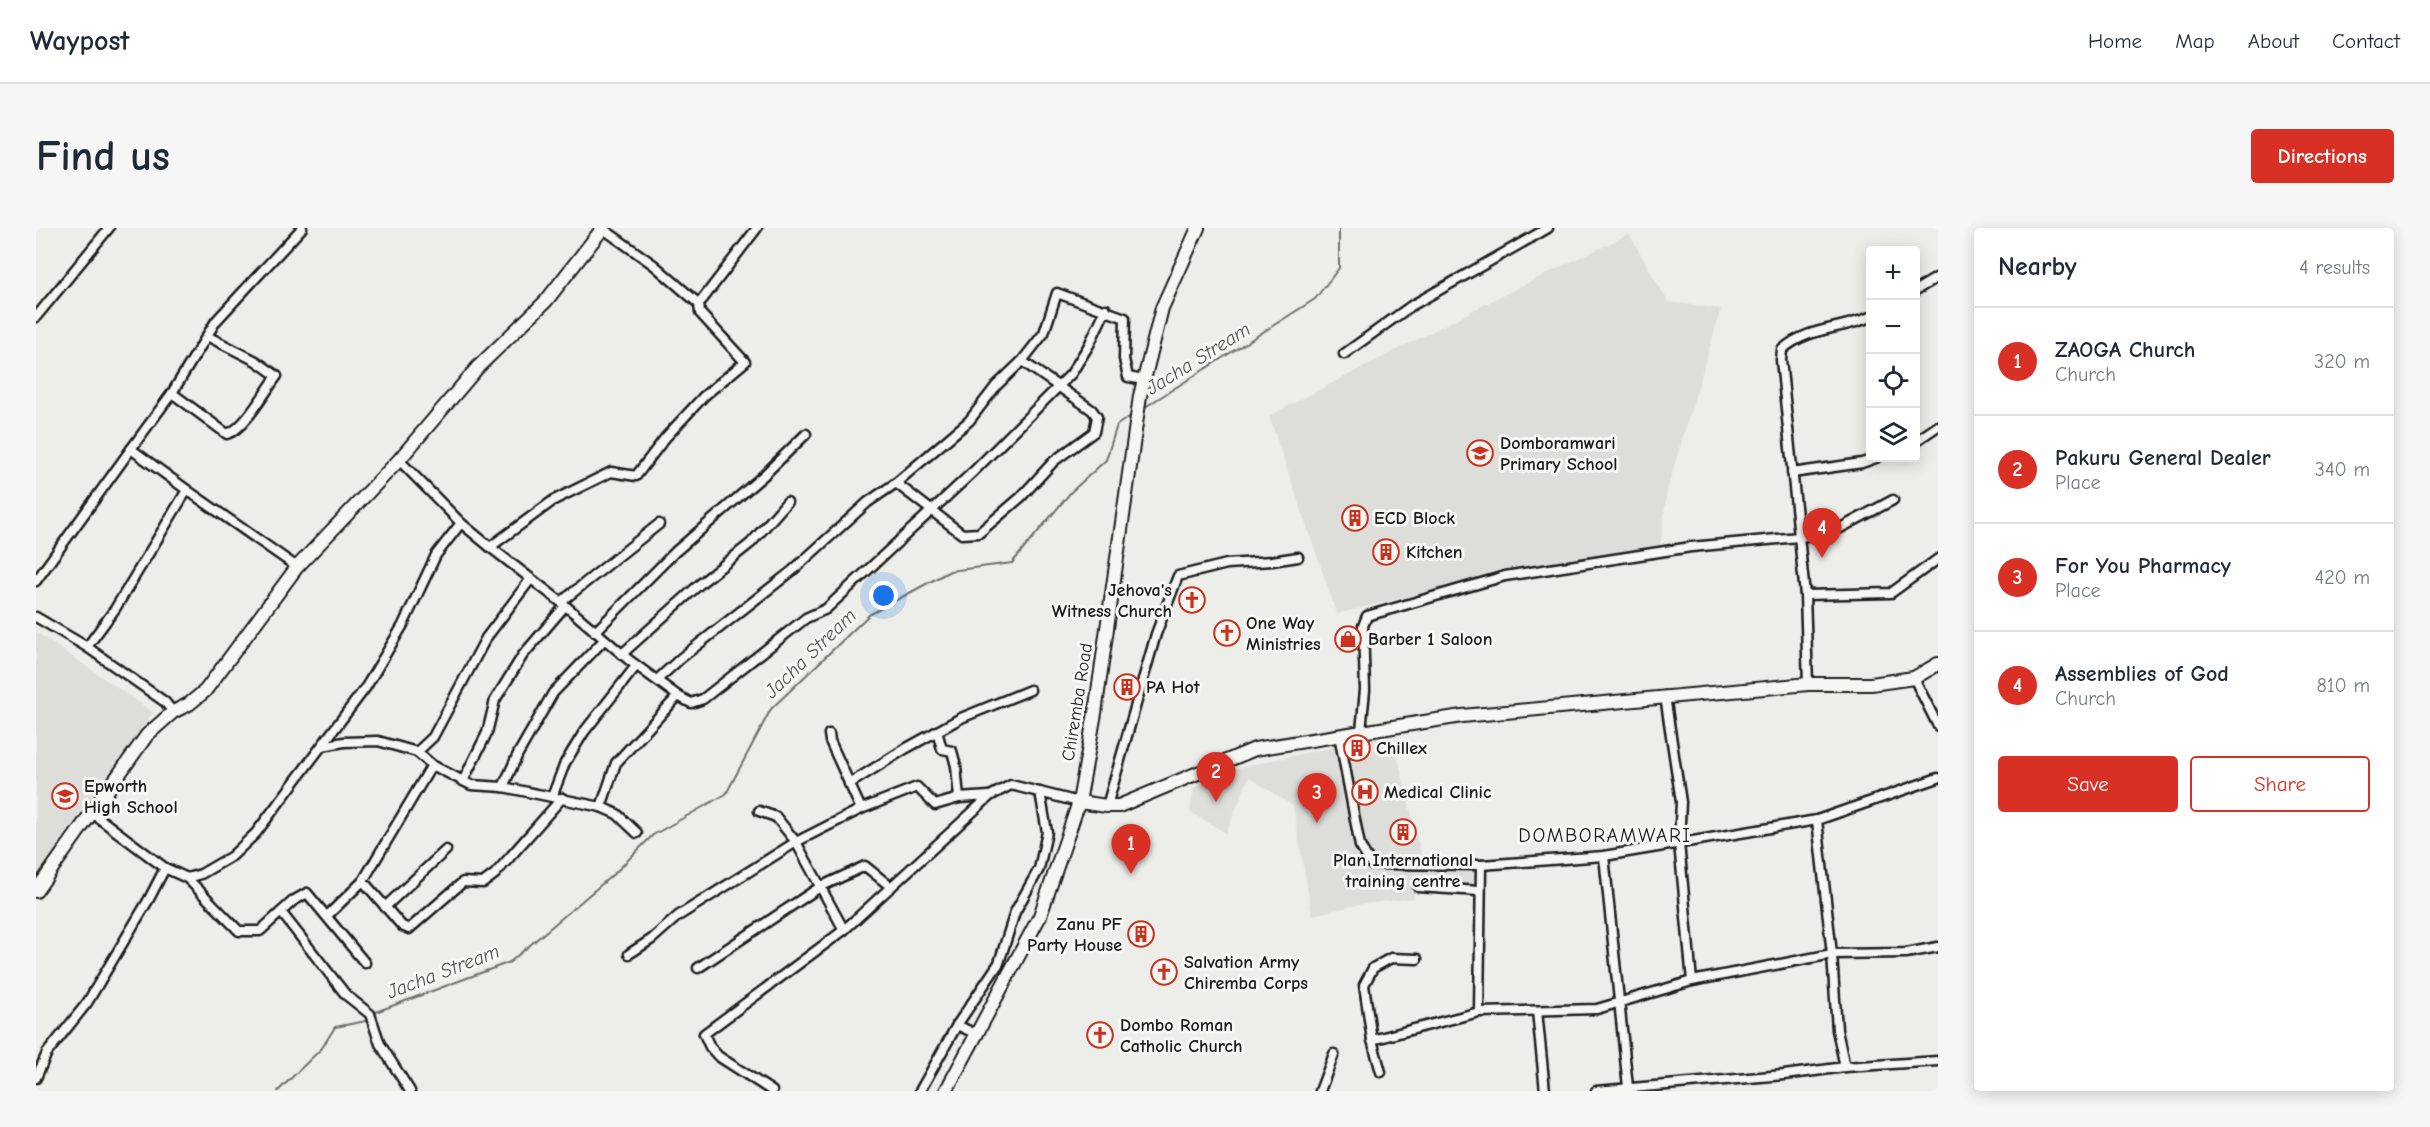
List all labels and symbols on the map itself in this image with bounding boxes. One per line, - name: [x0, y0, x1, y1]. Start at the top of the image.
- water label: Jacha Stream: [1141, 317, 1255, 400]
- place label: Domboramwari Primary School: [1500, 433, 1618, 475]
- school or university icon: Domboramwari Primary School: [1465, 438, 1495, 468]
- building icon: ECD Block: [1340, 503, 1370, 533]
- place label: ECD Block: [1374, 508, 1455, 529]
- pin: 4: [1802, 508, 1842, 558]
- building icon: Kitchen: [1371, 537, 1401, 567]
- place label: Kitchen: [1406, 542, 1463, 563]
- place label: Jehova's Witness Church: [1052, 580, 1172, 622]
- your location: [869, 581, 898, 610]
- church icon: Jehova's Witness Church: [1177, 585, 1207, 615]
- water label: Jacha Stream: [759, 604, 861, 703]
- place label: One Way Ministries: [1246, 613, 1321, 655]
- church icon: One Way Ministries: [1212, 618, 1242, 648]
- shop icon: Barber 1 Saloon: [1333, 624, 1363, 654]
- place label: Barber 1 Saloon: [1368, 629, 1492, 650]
- street label: Chiremba Road: [1058, 642, 1097, 763]
- building icon: PA Hot: [1112, 672, 1142, 702]
- place label: PA Hot: [1146, 677, 1201, 698]
- building icon: Chillex: [1342, 733, 1372, 763]
- place label: Chillex: [1376, 738, 1427, 759]
- pin: 2: [1196, 752, 1236, 802]
- pin: 3: [1298, 774, 1336, 823]
- place label: Epworth High School: [84, 776, 178, 818]
- hospital icon: Medical Clinic: [1350, 777, 1380, 807]
- school or university icon: Epworth High School: [50, 781, 80, 811]
- place label: Medical Clinic: [1384, 782, 1492, 803]
- building icon: Plan International training centre: [1388, 817, 1418, 847]
- pin: 1: [1112, 824, 1150, 874]
- district label: DOMBORAMWARI: [1518, 824, 1692, 847]
- place label: Plan International training centre: [1333, 850, 1473, 892]
- place label: Zanu PF Party House: [1027, 914, 1123, 956]
- building icon: Zanu PF Party House: [1126, 919, 1156, 949]
- water label: Jacha Stream: [383, 940, 503, 1004]
- place label: Salvation Army Chiremba Corps: [1184, 952, 1308, 994]
- church icon: Salvation Army Chiremba Corps: [1149, 957, 1179, 987]
- place label: Dombo Roman Catholic Church: [1120, 1015, 1243, 1057]
- church icon: Dombo Roman Catholic Church: [1085, 1020, 1115, 1050]

